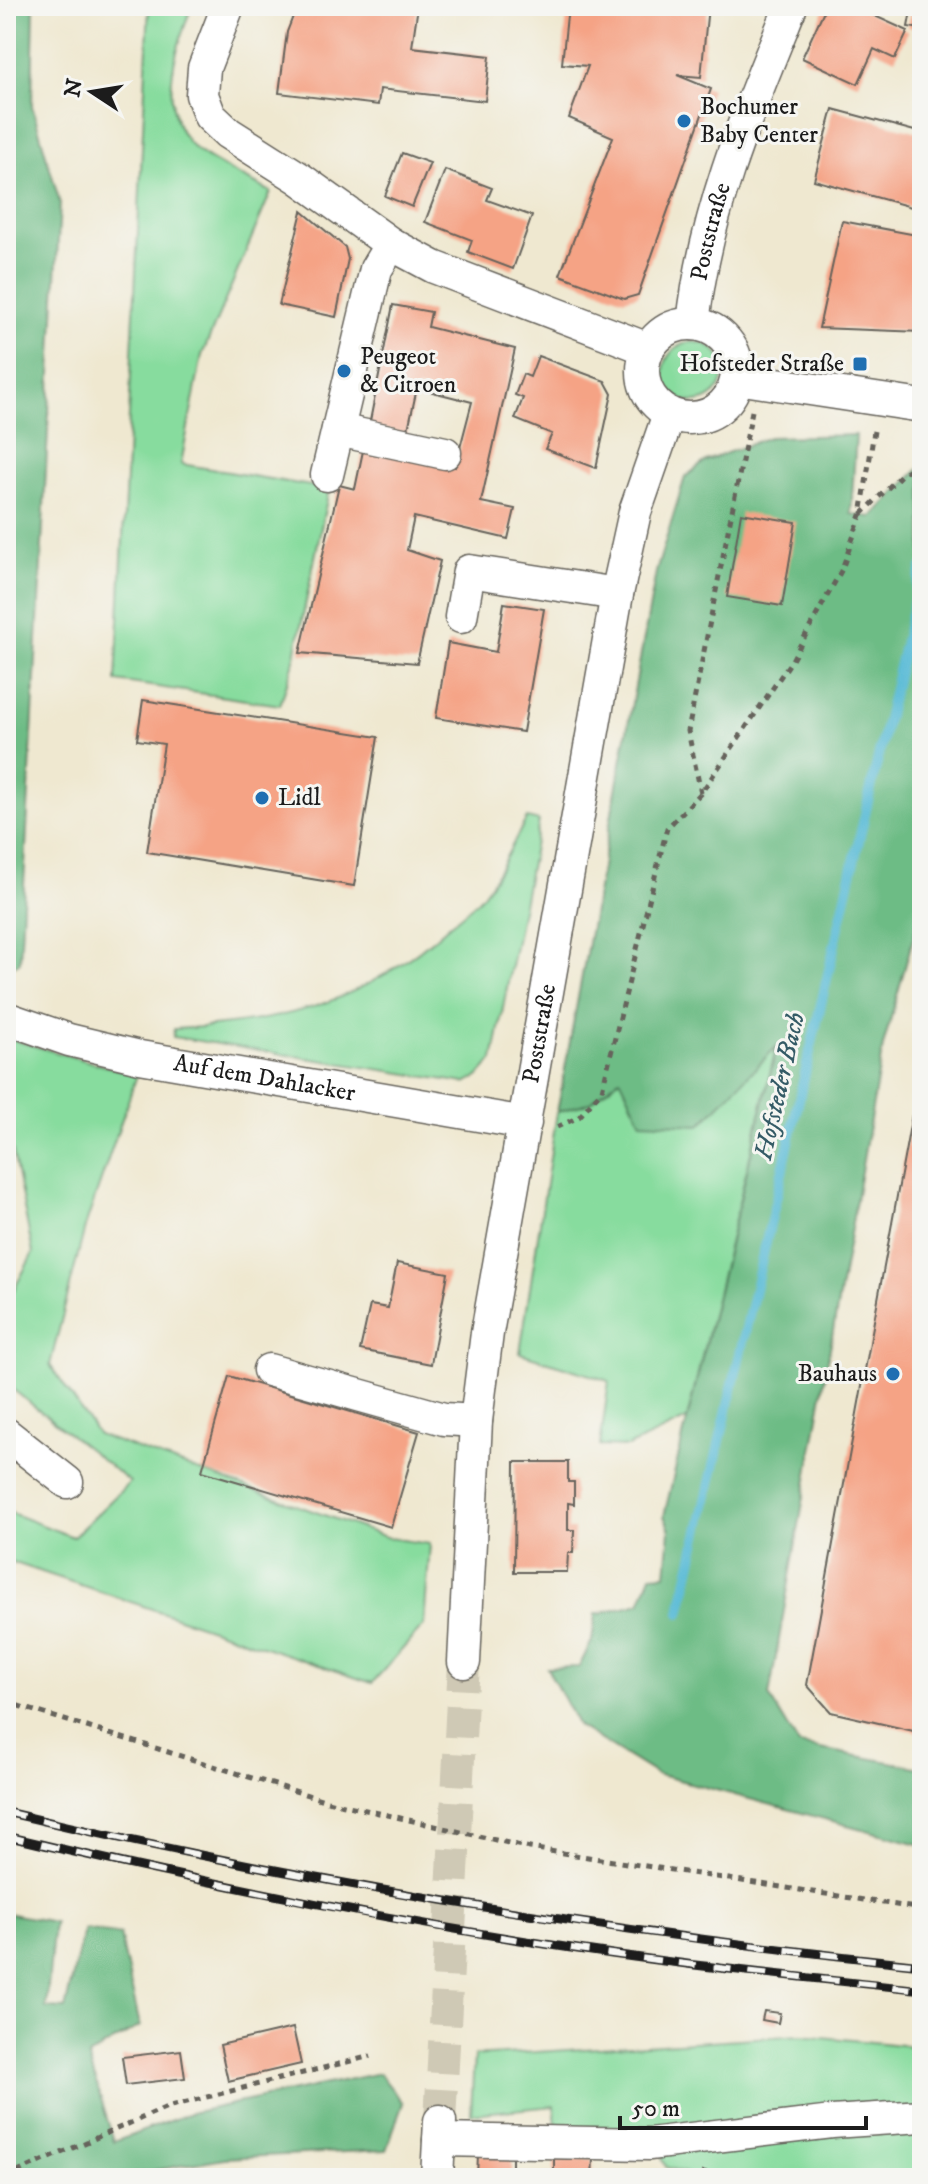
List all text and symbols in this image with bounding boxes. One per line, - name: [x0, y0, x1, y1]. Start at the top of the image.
- north arrow: [52, 52, 132, 132]
- text: N: [59, 77, 89, 100]
- place label: Bochumer Baby Center: [700, 92, 818, 150]
- marker: Bochumer Baby Center: [675, 112, 693, 130]
- street label: Poststraße: [684, 179, 738, 283]
- place label: Peugeot & Citroen: [360, 342, 457, 400]
- place label: Hofsteder Straße: [680, 349, 844, 379]
- marker: Hofsteder Straße: [851, 355, 869, 373]
- marker: Peugeot & Citroen: [335, 362, 353, 380]
- place label: Lidl: [278, 783, 321, 813]
- marker: Lidl: [253, 789, 271, 807]
- street label: Poststraße: [516, 982, 563, 1086]
- water label: Hofsteder Bach: [747, 1009, 813, 1164]
- street label: Auf dem Dahlacker: [171, 1048, 358, 1109]
- place label: Bauhaus: [798, 1359, 877, 1389]
- marker: Bauhaus: [884, 1365, 902, 1383]
- scale bar: [620, 2080, 866, 2130]
- text: 50 m: [632, 2094, 680, 2124]

